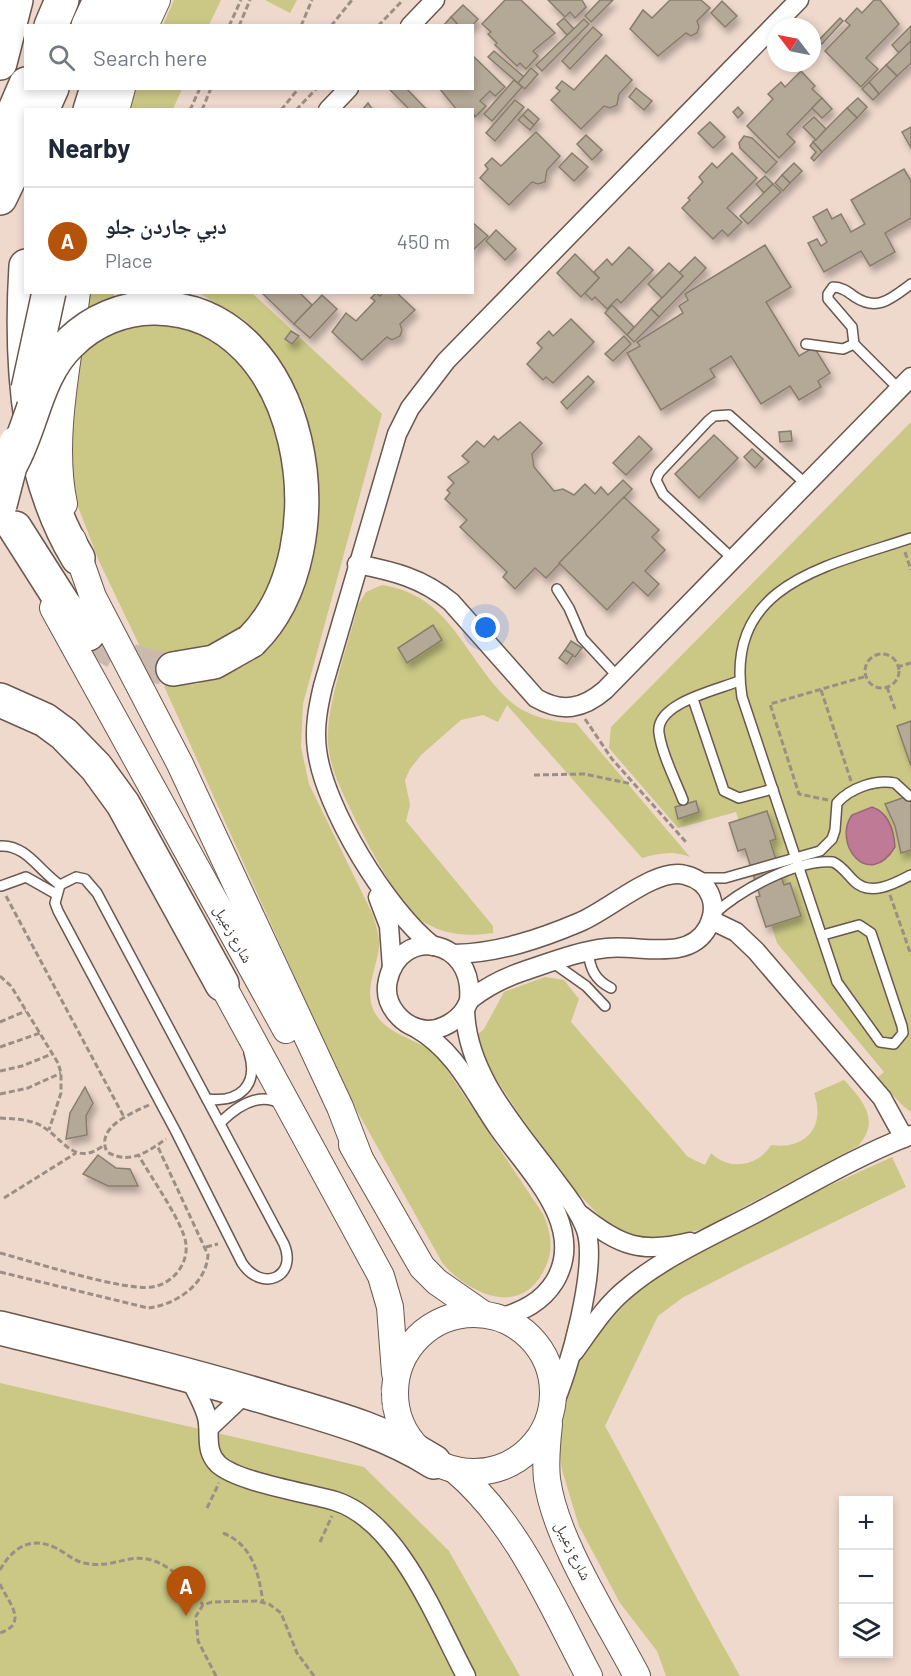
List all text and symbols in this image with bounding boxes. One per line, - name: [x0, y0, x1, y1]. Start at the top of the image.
- north arrow: [767, 18, 821, 72]
- search box: [24, 24, 474, 90]
- icon: search: [45, 41, 78, 74]
- text: Search here: [93, 44, 207, 70]
- text: Nearby: [48, 132, 130, 163]
- text: دبي جاردن جلو: [105, 212, 227, 238]
- text: A: [61, 229, 74, 253]
- text: 450 m: [397, 229, 450, 253]
- text: Place: [105, 248, 153, 272]
- your location: [471, 613, 500, 642]
- street label: شارع زعيبل: [209, 901, 257, 967]
- map controls: [839, 1496, 893, 1658]
- button: +: [839, 1496, 893, 1550]
- street label: شارع زعيبل: [550, 1518, 596, 1584]
- button: −: [839, 1550, 893, 1604]
- pin: A: [166, 1566, 206, 1616]
- button: layers: [839, 1604, 893, 1658]

